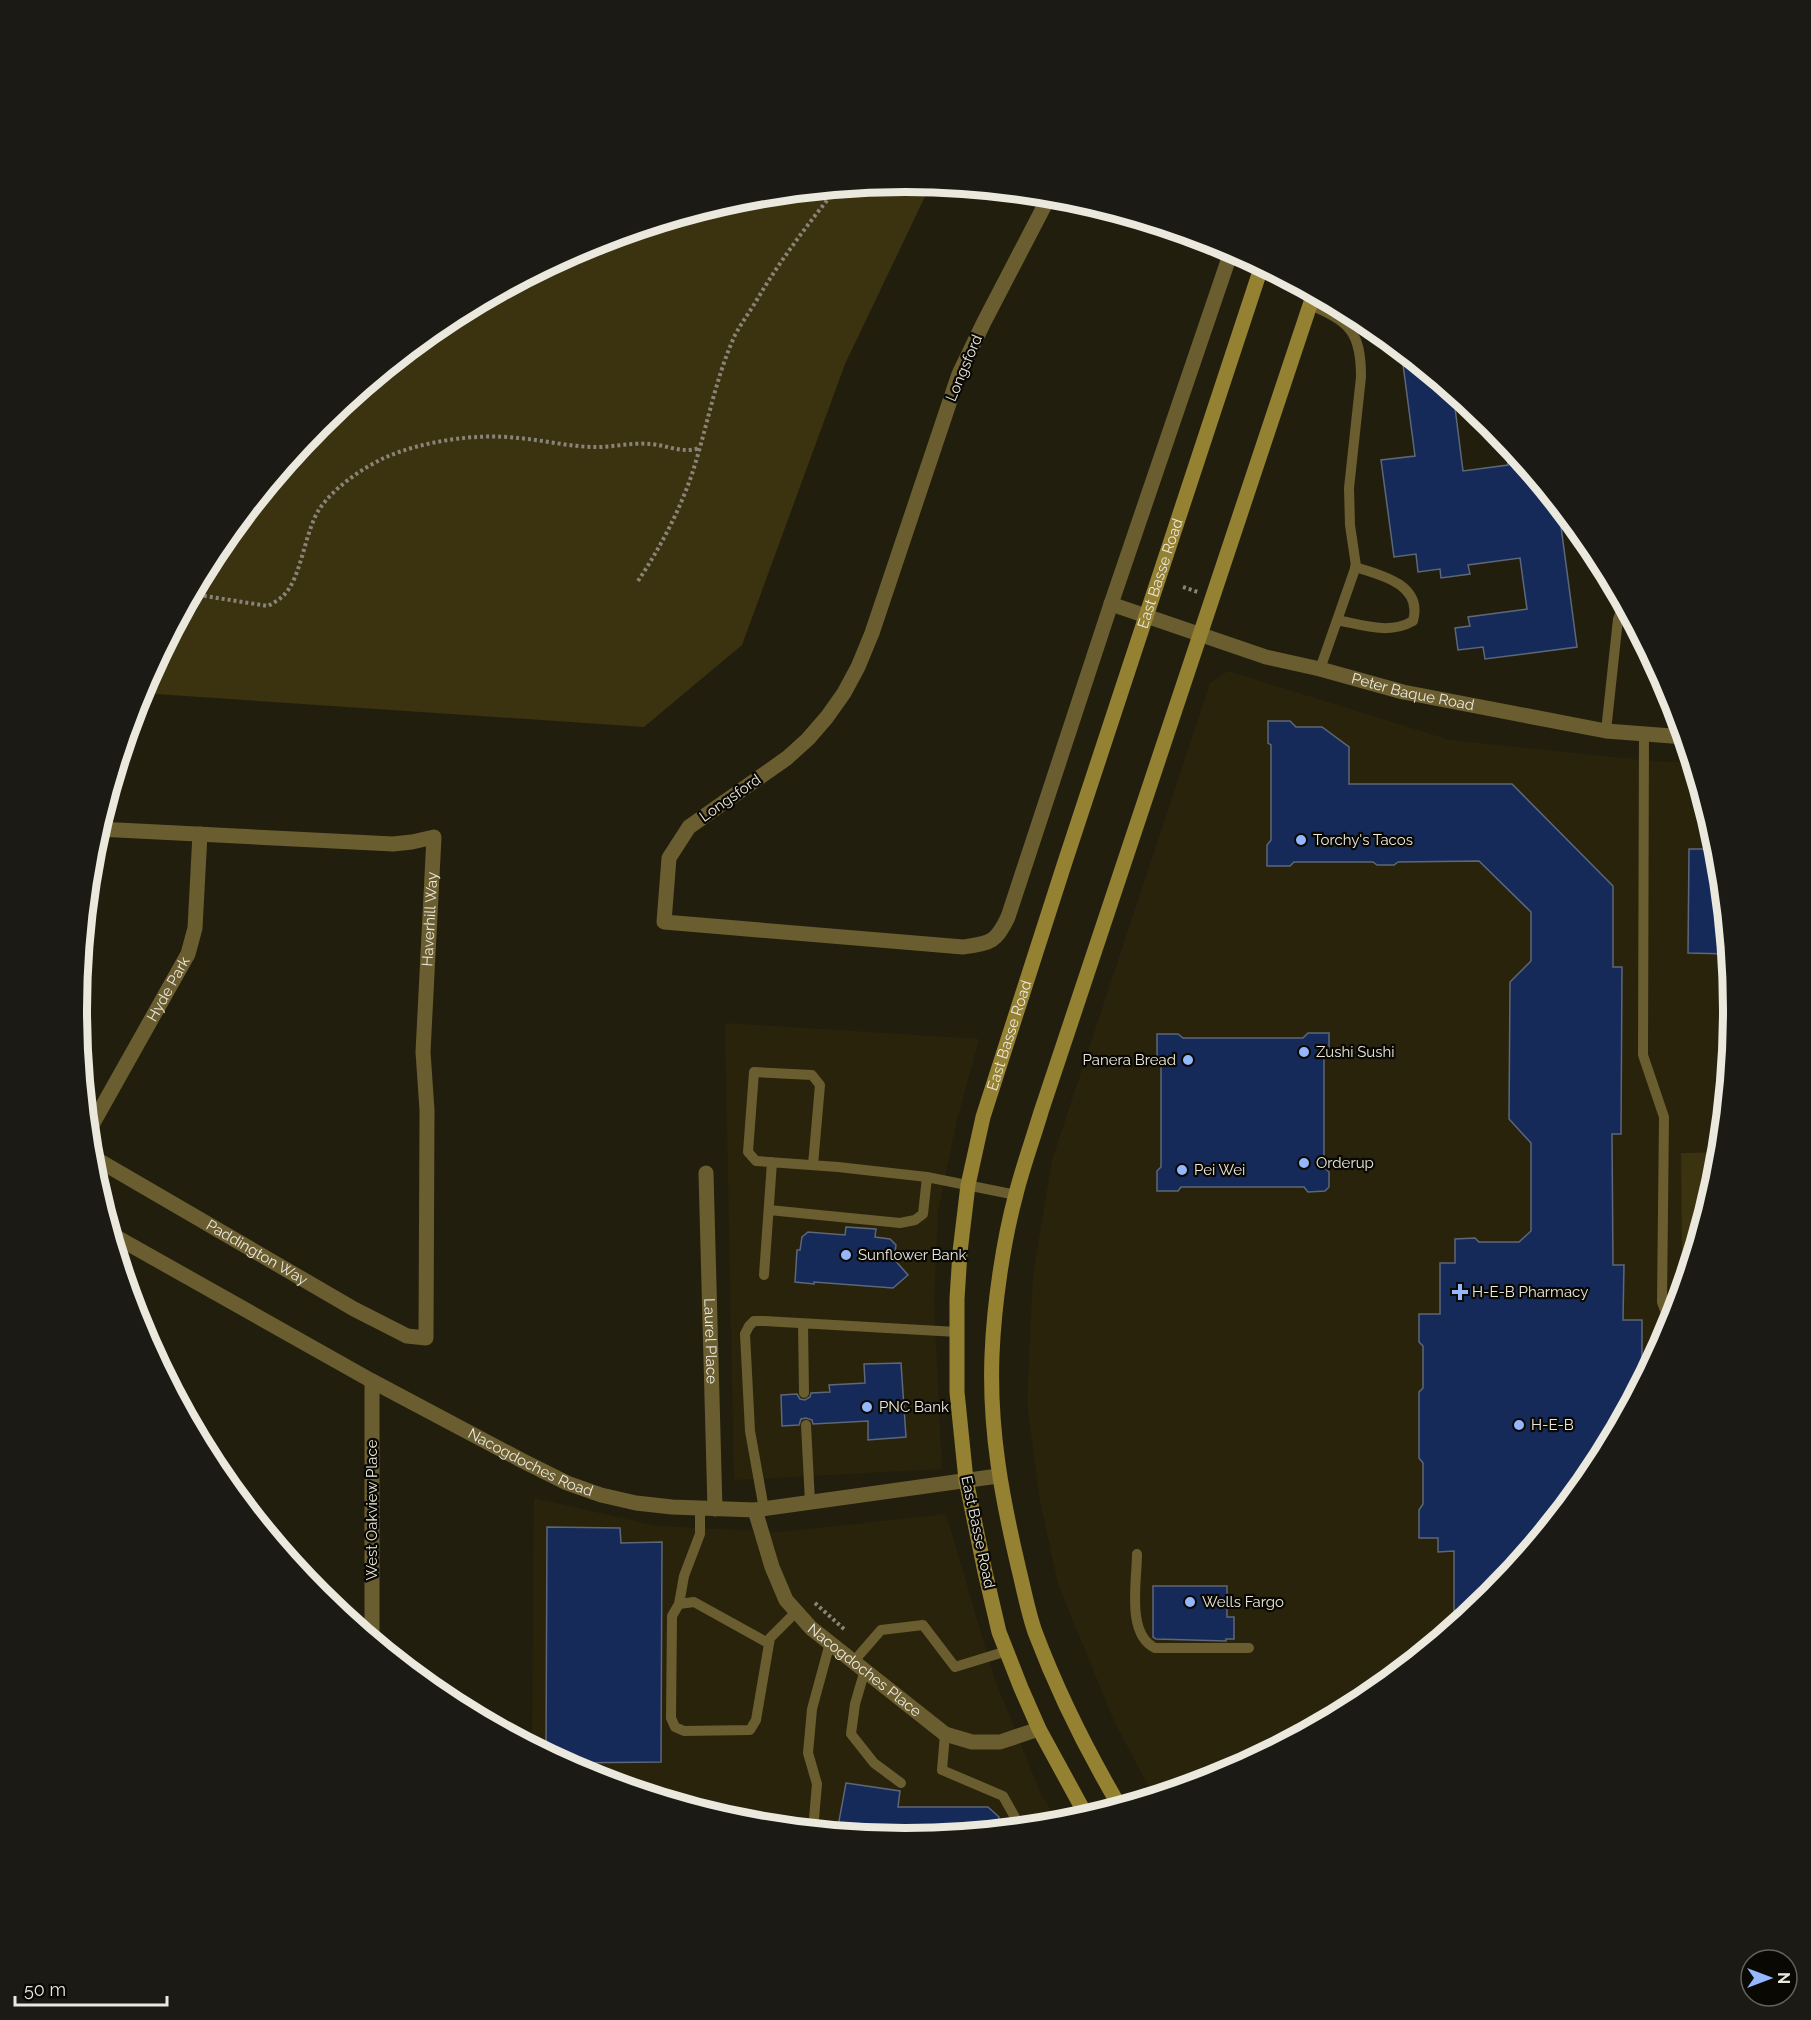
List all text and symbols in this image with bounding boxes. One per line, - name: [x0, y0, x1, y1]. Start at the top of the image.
- street label: Longsford: [942, 332, 986, 404]
- street label: East Basse Road: [1134, 516, 1187, 631]
- street label: Peter Baque Road: [1350, 669, 1476, 715]
- street label: Longsford: [696, 770, 764, 826]
- place label: Torchy's Tacos: [1313, 831, 1413, 849]
- marker: Torchy's Tacos: [1294, 833, 1308, 847]
- street label: Haverhill Way: [418, 871, 441, 967]
- street label: Hyde Park: [143, 953, 194, 1025]
- street label: East Basse Road: [983, 978, 1035, 1093]
- place label: Zushi Sushi: [1316, 1043, 1395, 1061]
- marker: Zushi Sushi: [1297, 1045, 1311, 1059]
- place label: Panera Bread: [1082, 1051, 1176, 1069]
- marker: Panera Bread: [1181, 1053, 1195, 1067]
- place label: Orderup: [1316, 1154, 1374, 1172]
- marker: Orderup: [1297, 1156, 1311, 1170]
- place label: Pei Wei: [1194, 1161, 1245, 1179]
- marker: Pei Wei: [1175, 1163, 1189, 1177]
- street label: Paddington Way: [203, 1216, 311, 1289]
- place label: Sunflower Bank: [858, 1246, 966, 1264]
- marker: Sunflower Bank: [839, 1248, 853, 1262]
- place label: H-E-B Pharmacy: [1472, 1283, 1588, 1301]
- marker: H-E-B Pharmacy: [1453, 1285, 1467, 1299]
- street label: Laurel Place: [700, 1298, 721, 1384]
- place label: PNC Bank: [879, 1398, 949, 1416]
- marker: PNC Bank: [860, 1400, 874, 1414]
- place label: H-E-B: [1531, 1416, 1574, 1434]
- marker: H-E-B: [1512, 1418, 1526, 1432]
- street label: Nacogdoches Road: [465, 1424, 595, 1500]
- street label: West Oakview Place: [363, 1439, 381, 1580]
- street label: East Basse Road: [957, 1474, 999, 1590]
- place label: Wells Fargo: [1202, 1593, 1284, 1611]
- marker: Wells Fargo: [1183, 1595, 1197, 1609]
- street label: Nacogdoches Place: [804, 1620, 925, 1721]
- north arrow: [1739, 1948, 1799, 2008]
- scale bar: [15, 1969, 166, 2007]
- text: N: [1774, 1972, 1793, 1984]
- text: 50 m: [24, 1979, 66, 2000]

